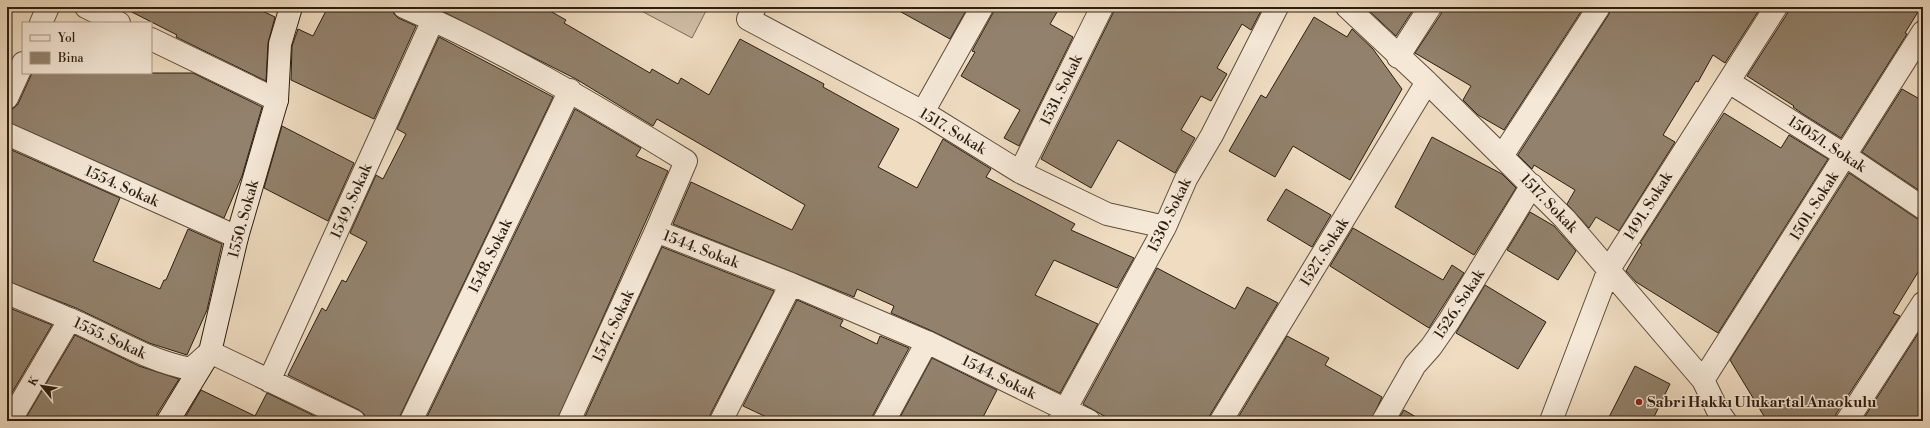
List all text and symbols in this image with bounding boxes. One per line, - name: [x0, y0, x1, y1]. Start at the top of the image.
- legend: [22, 22, 152, 74]
- text: Yol: [57, 31, 76, 46]
- text: Bina: [57, 51, 85, 66]
- street label: 1531. Sokak: [1036, 51, 1087, 129]
- street label: 1517. Sokak: [916, 104, 991, 159]
- street label: 1505/1. Sokak: [1784, 112, 1871, 177]
- street label: 1549. Sokak: [326, 160, 377, 242]
- street label: 1554. Sokak: [82, 162, 163, 212]
- street label: 1491. Sokak: [1620, 167, 1678, 244]
- street label: 1501. Sokak: [1786, 167, 1844, 244]
- street label: 1517. Sokak: [1516, 170, 1582, 238]
- street label: 1530. Sokak: [1143, 174, 1196, 255]
- street label: 1550. Sokak: [224, 177, 263, 260]
- street label: 1527. Sokak: [1296, 213, 1354, 290]
- street label: 1548. Sokak: [464, 215, 517, 297]
- street label: 1544. Sokak: [660, 226, 743, 273]
- street label: 1526. Sokak: [1430, 265, 1490, 343]
- street label: 1547. Sokak: [588, 286, 639, 365]
- street label: 1555. Sokak: [70, 313, 150, 364]
- street label: 1544. Sokak: [958, 351, 1040, 404]
- north arrow: [22, 366, 62, 406]
- text: K: [26, 373, 43, 389]
- place label: Sabri Hakkı Ulukartal Anaokulu: [1647, 393, 1877, 412]
- marker: Sabri Hakkı Ulukartal Anaokulu: [1634, 397, 1644, 407]

